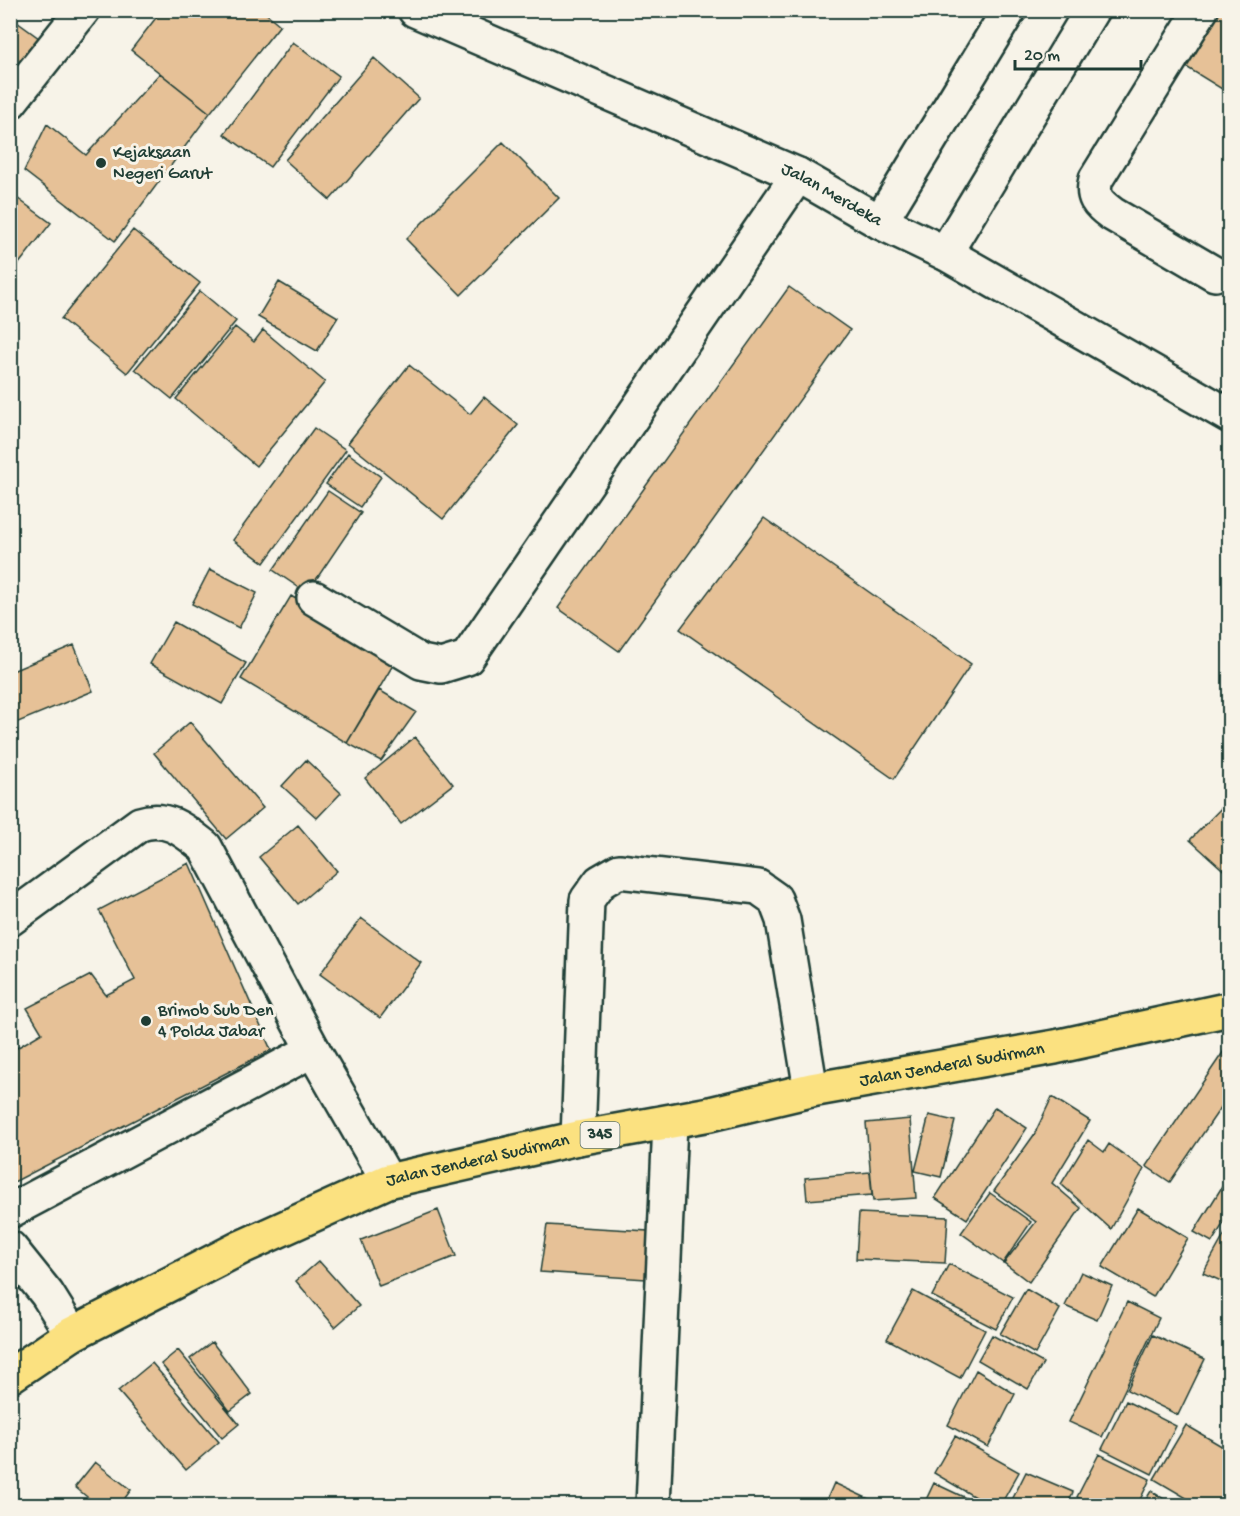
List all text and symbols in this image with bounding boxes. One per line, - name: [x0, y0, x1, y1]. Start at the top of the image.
- scale bar: [1015, 33, 1141, 71]
- text: 20 m: [1024, 46, 1060, 67]
- place label: Kejaksaan Negeri Garut: [113, 143, 213, 185]
- marker: Kejaksaan Negeri Garut: [94, 156, 108, 170]
- street label: Jalan Merdeka: [778, 159, 887, 232]
- place label: Brimob Sub Den 4 Polda Jabar: [157, 1001, 274, 1043]
- marker: Brimob Sub Den 4 Polda Jabar: [139, 1014, 153, 1028]
- street label: Jalan Jenderal Sudirman: [858, 1038, 1046, 1092]
- road number: 345: [580, 1122, 620, 1148]
- street label: Jalan Jenderal Sudirman: [384, 1130, 572, 1192]

